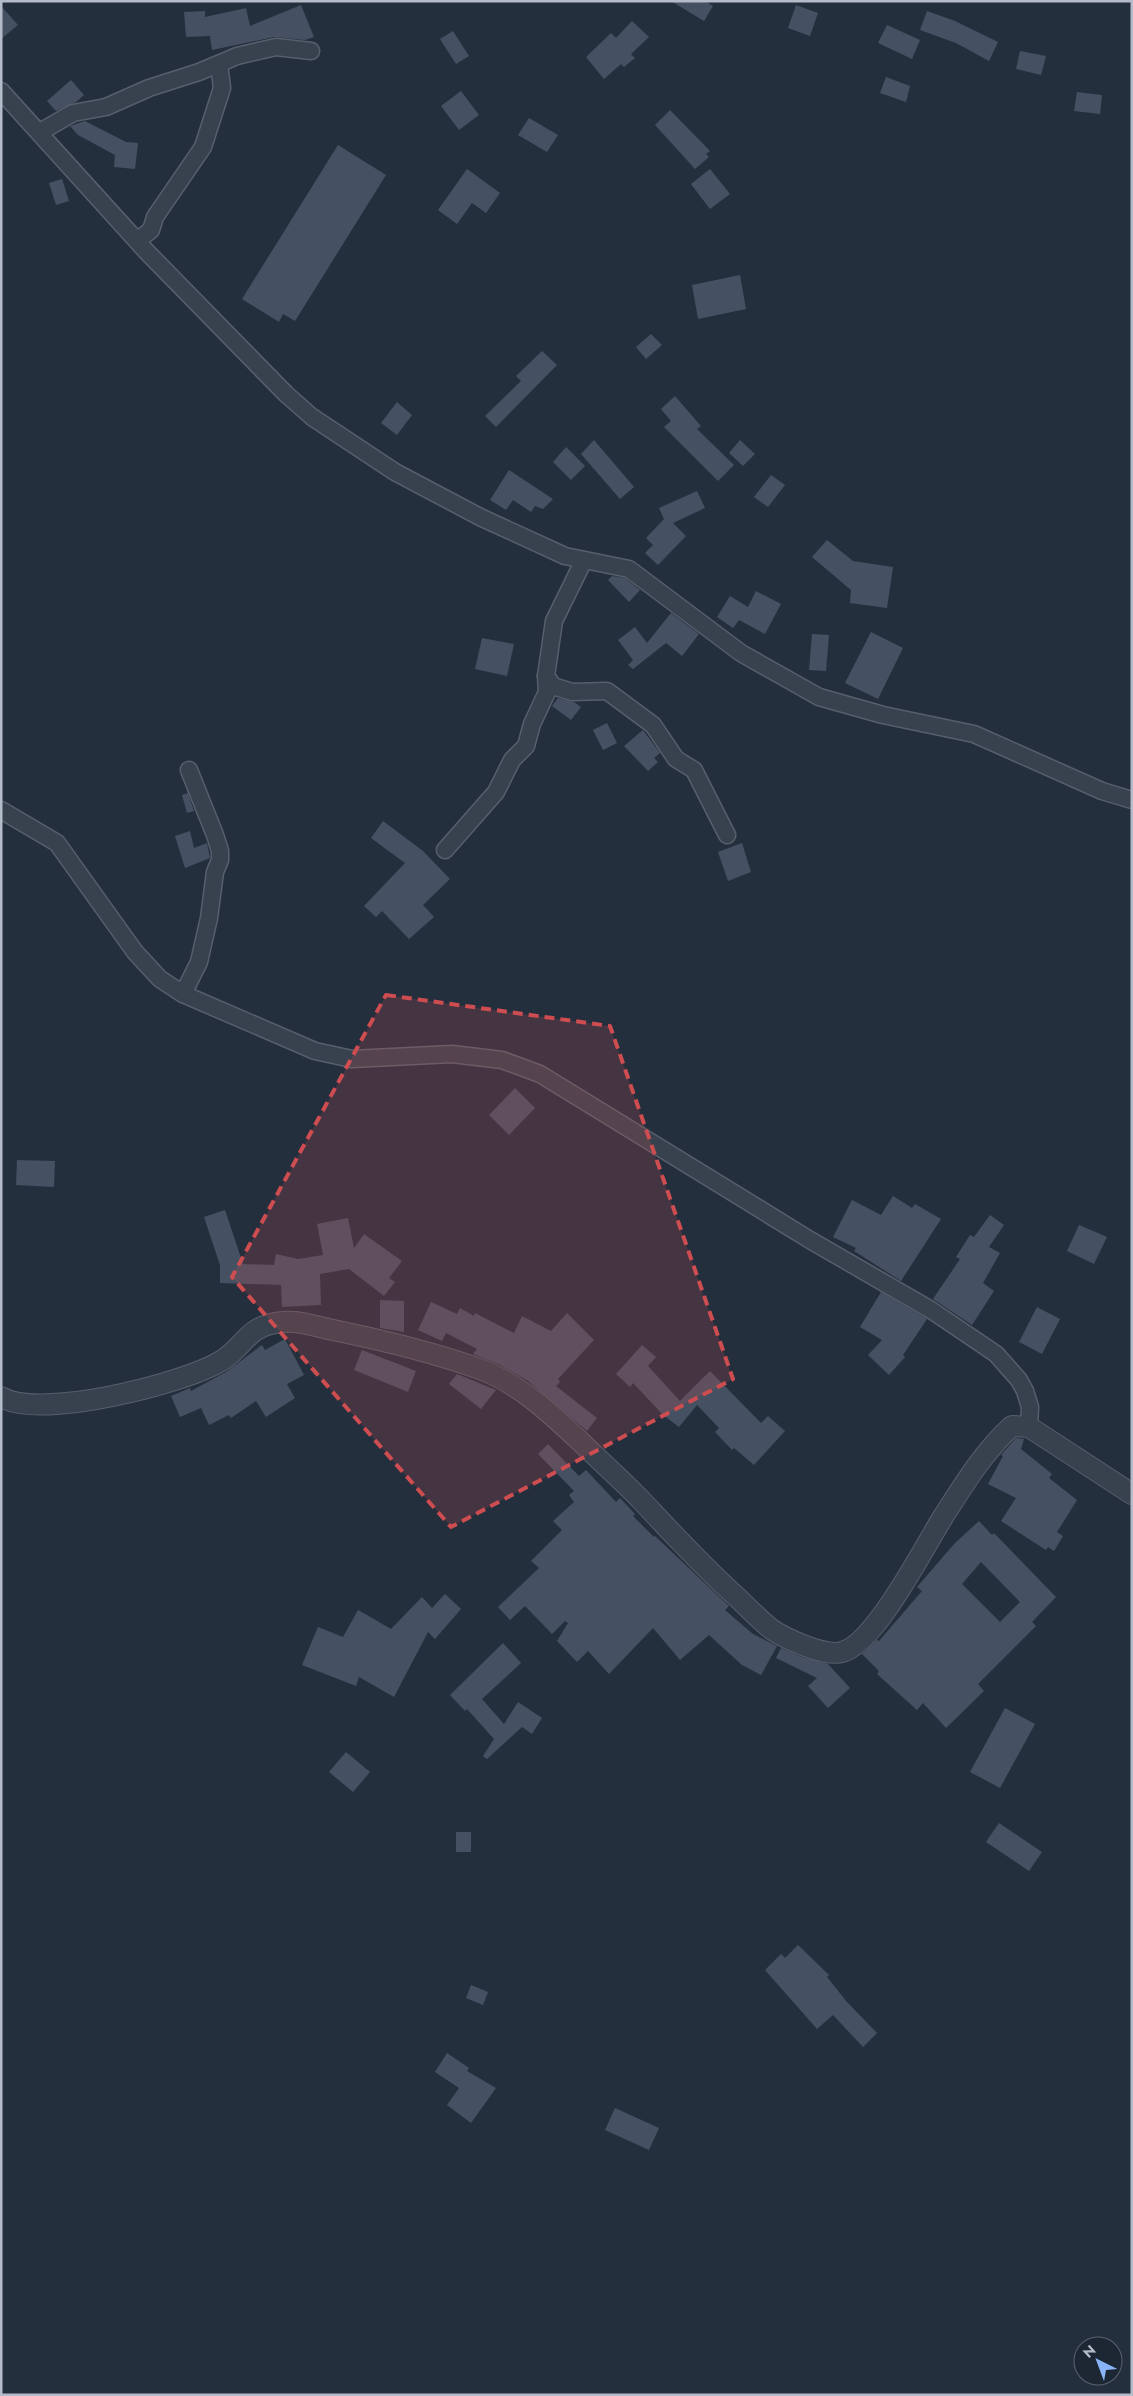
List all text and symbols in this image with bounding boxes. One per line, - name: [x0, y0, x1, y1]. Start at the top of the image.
- north arrow: [1073, 2336, 1123, 2386]
- text: N: [1078, 2340, 1100, 2362]

